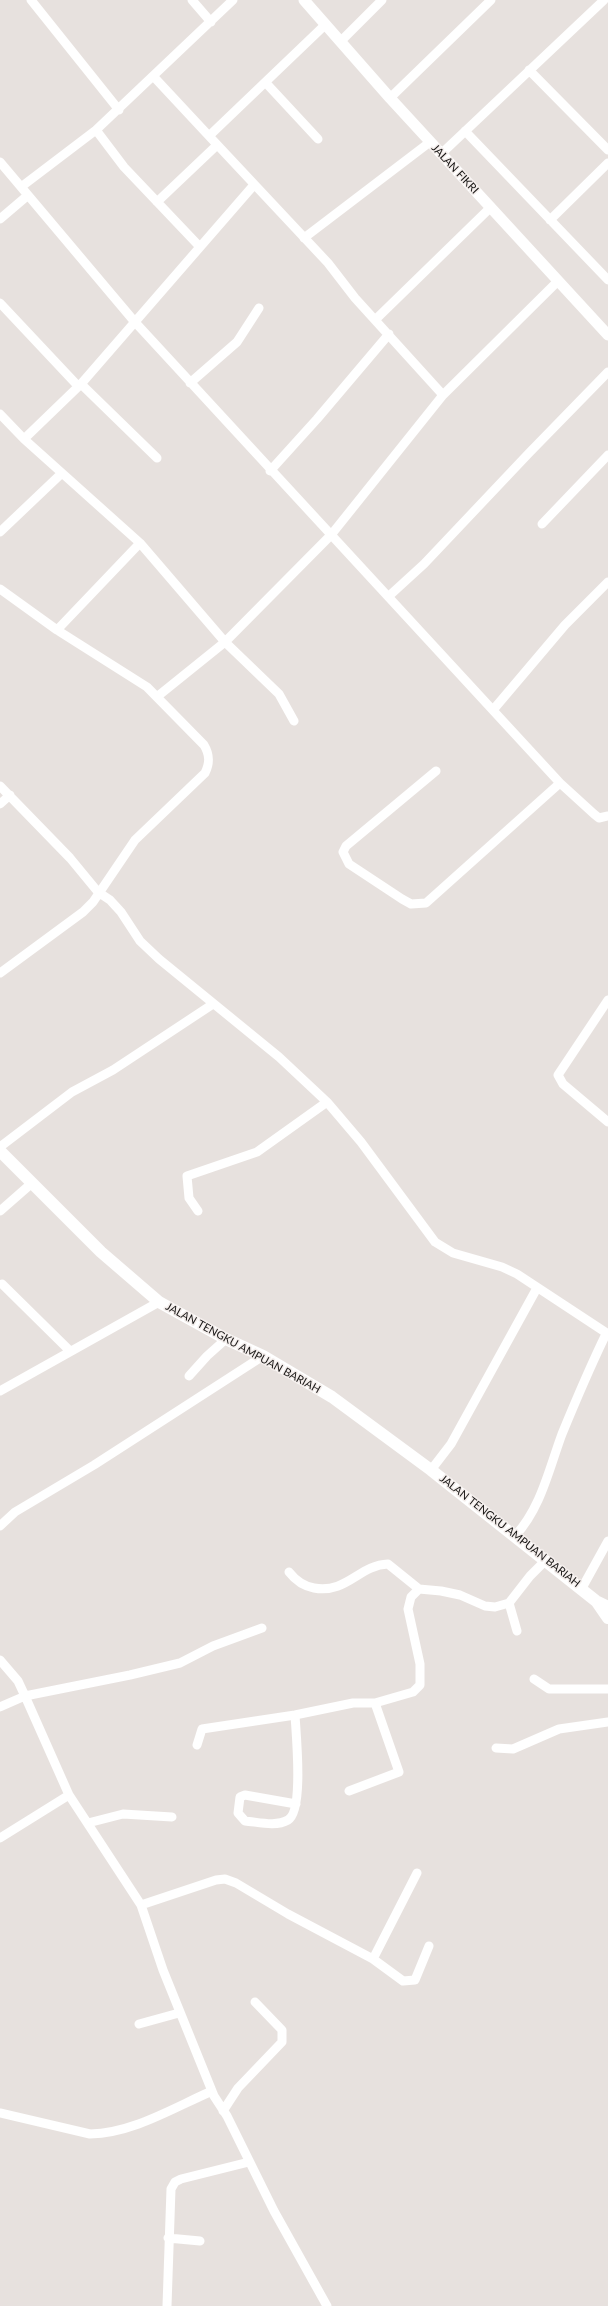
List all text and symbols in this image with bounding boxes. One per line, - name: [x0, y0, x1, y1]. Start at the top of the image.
- street label: JALAN FIKRI: [429, 142, 481, 196]
- street label: JALAN TENGKU AMPUAN BARIAH: [163, 1300, 323, 1396]
- street label: JALAN TENGKU AMPUAN BARIAH: [437, 1472, 583, 1590]

